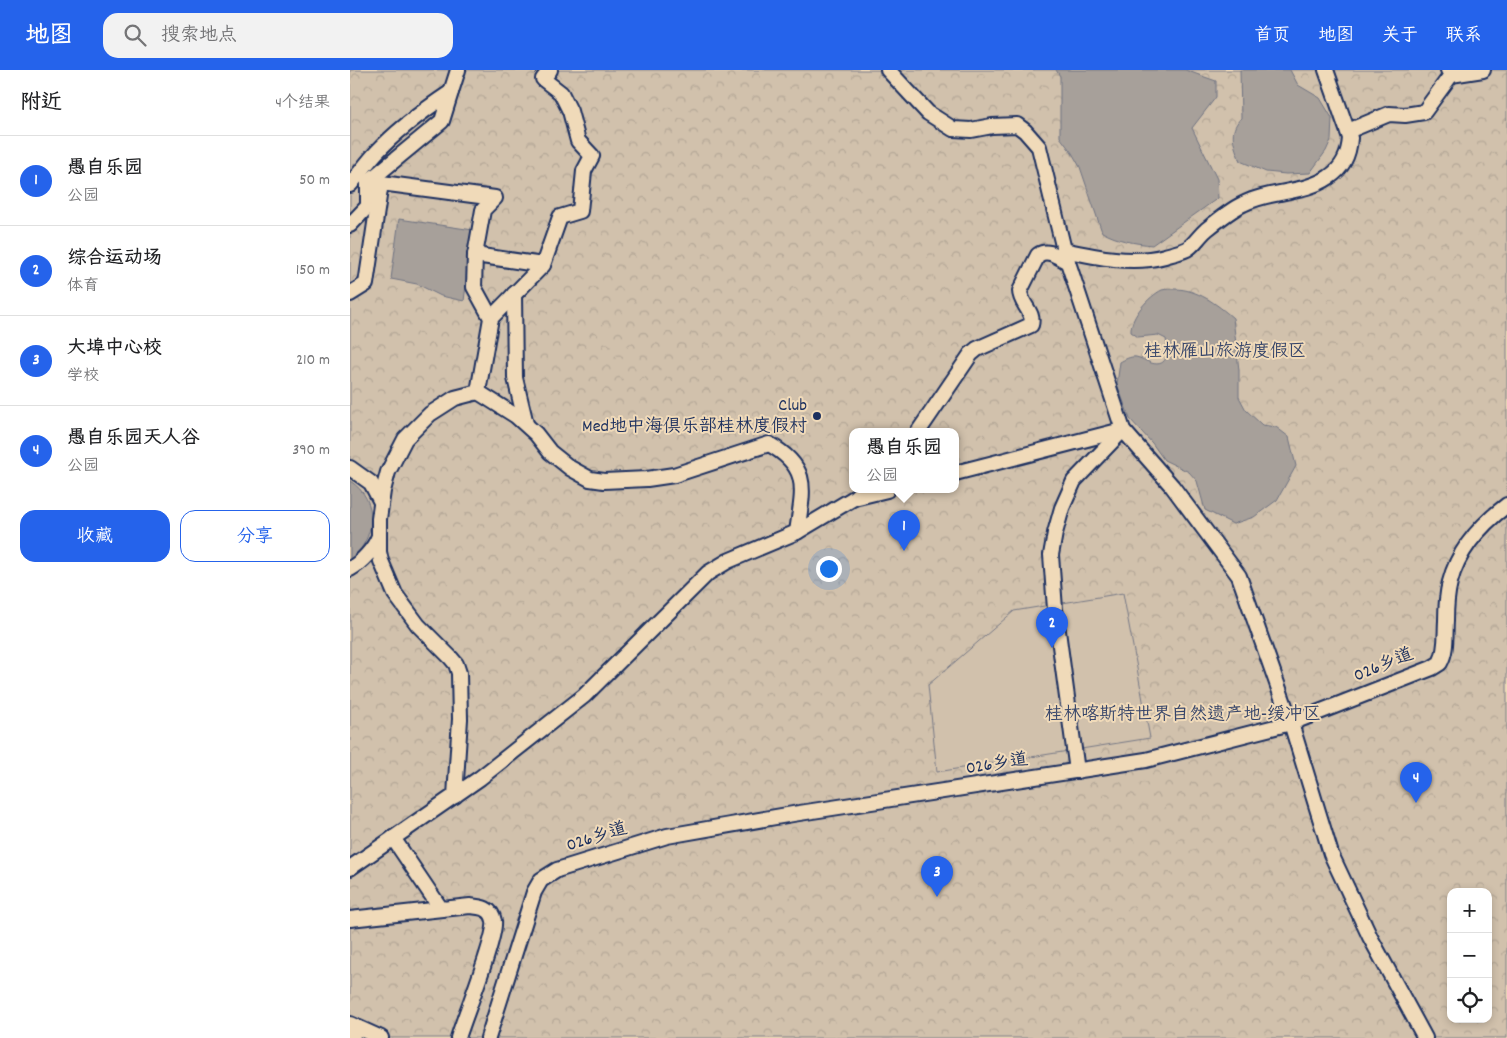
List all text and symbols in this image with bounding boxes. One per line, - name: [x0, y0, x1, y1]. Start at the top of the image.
- search box: [103, 13, 453, 58]
- text: 地图: [25, 20, 73, 54]
- icon: search: [121, 21, 149, 49]
- text: 搜索地点: [161, 23, 237, 50]
- text: 首页: [1254, 24, 1290, 49]
- text: 地图: [1318, 24, 1354, 49]
- text: 关于: [1382, 24, 1418, 49]
- text: 联系: [1446, 24, 1482, 49]
- text: 附近: [20, 89, 62, 119]
- text: 4个结果: [275, 92, 330, 115]
- text: 愚自乐园: [67, 156, 143, 183]
- text: 1: [34, 169, 38, 192]
- text: 50 m: [299, 169, 330, 192]
- text: 公园: [67, 185, 99, 208]
- text: 综合运动场: [67, 246, 162, 273]
- text: 2: [33, 259, 40, 282]
- text: 150 m: [296, 259, 330, 282]
- text: 体育: [67, 275, 99, 298]
- text: 大埠中心校: [67, 336, 162, 363]
- park label: 桂林雁山旅游度假区: [1144, 340, 1306, 365]
- text: 3: [32, 349, 40, 372]
- text: 210 m: [296, 349, 330, 372]
- text: 学校: [67, 365, 99, 388]
- place label: Club Med地中海俱乐部桂林度假村: [582, 394, 807, 440]
- marker: Club Med地中海俱乐部桂林度假村: [811, 410, 823, 422]
- text: 愚自乐园天人谷: [67, 426, 200, 453]
- popup: [849, 428, 959, 493]
- text: 愚自乐园: [866, 436, 942, 463]
- text: 4: [33, 439, 39, 462]
- text: 390 m: [292, 439, 330, 462]
- text: 公园: [67, 455, 99, 478]
- text: 公园: [866, 465, 898, 488]
- button: 收藏: [20, 510, 170, 562]
- button: 分享: [180, 510, 330, 562]
- pin: 1: [888, 510, 920, 551]
- your location: [816, 556, 842, 582]
- pin: 2: [1036, 607, 1068, 648]
- street label: 026乡道: [1350, 643, 1418, 689]
- park label: 桂林喀斯特世界自然遗产地-缓冲区: [1045, 703, 1321, 728]
- street label: 026乡道: [964, 748, 1030, 782]
- pin: 4: [1400, 762, 1432, 803]
- street label: 026乡道: [563, 817, 631, 859]
- pin: 3: [921, 856, 953, 897]
- map controls: [1447, 888, 1492, 1023]
- button: +: [1447, 888, 1492, 933]
- button: −: [1447, 933, 1492, 978]
- button: locate: [1447, 978, 1492, 1023]

